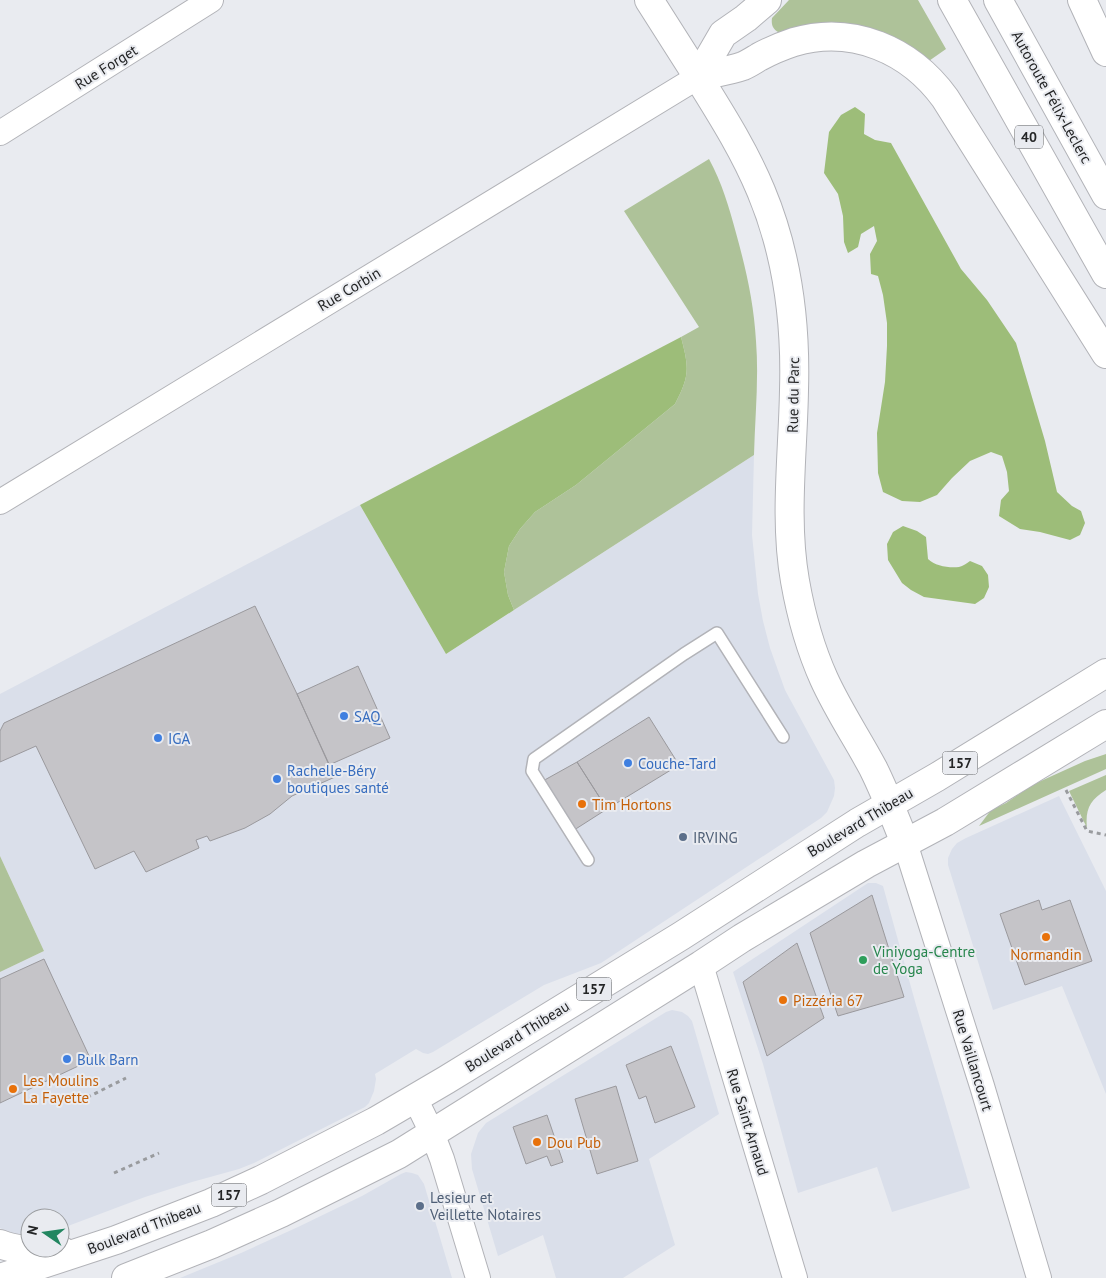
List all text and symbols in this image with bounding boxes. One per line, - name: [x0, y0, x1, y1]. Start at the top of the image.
- street label: Autoroute Félix-Leclerc: [1008, 27, 1096, 167]
- street label: Rue Forget: [71, 40, 141, 94]
- road number: 40: [1015, 125, 1043, 148]
- street label: Rue Corbin: [314, 263, 384, 315]
- street label: Rue du Parc: [783, 357, 803, 433]
- place label: SAQ: [354, 707, 381, 726]
- marker: SAQ: [338, 710, 350, 722]
- place label: IGA: [168, 729, 191, 748]
- marker: IGA: [152, 732, 164, 744]
- road number: 157: [942, 751, 978, 774]
- place label: Couche-Tard: [638, 754, 716, 773]
- marker: Couche-Tard: [622, 757, 634, 769]
- place label: Rachelle-Béry boutiques santé: [287, 761, 389, 797]
- marker: Rachelle-Béry boutiques santé: [271, 773, 283, 785]
- street label: Boulevard Thibeau: [804, 783, 916, 861]
- place label: Tim Hortons: [592, 795, 672, 814]
- marker: Tim Hortons: [576, 798, 588, 810]
- place label: IRVING: [693, 828, 738, 847]
- marker: IRVING: [677, 831, 689, 843]
- marker: Normandin: [1040, 931, 1052, 943]
- place label: Viniyoga-Centre de Yoga: [872, 942, 975, 978]
- place label: Normandin: [1010, 945, 1082, 964]
- marker: Viniyoga-Centre de Yoga: [857, 954, 869, 966]
- road number: 157: [576, 978, 612, 1001]
- place label: Pizzéria 67: [793, 991, 863, 1010]
- marker: Pizzéria 67: [777, 994, 789, 1006]
- street label: Boulevard Thibeau: [461, 996, 573, 1076]
- street label: Rue Vaillancourt: [949, 1007, 997, 1113]
- place label: Bulk Barn: [77, 1050, 138, 1069]
- marker: Bulk Barn: [61, 1053, 73, 1065]
- street label: Rue Saint Arnaud: [723, 1066, 773, 1178]
- place label: Les Moulins La Fayette: [23, 1071, 99, 1107]
- marker: Les Moulins La Fayette: [7, 1083, 19, 1095]
- place label: Dou Pub: [547, 1133, 601, 1152]
- marker: Dou Pub: [531, 1136, 543, 1148]
- road number: 157: [212, 1184, 246, 1206]
- place label: Lesieur et Veillette Notaires: [429, 1188, 541, 1224]
- street label: Boulevard Thibeau: [85, 1198, 203, 1258]
- marker: Lesieur et Veillette Notaires: [414, 1200, 426, 1212]
- north arrow: [20, 1208, 70, 1258]
- text: N: [23, 1224, 42, 1237]

